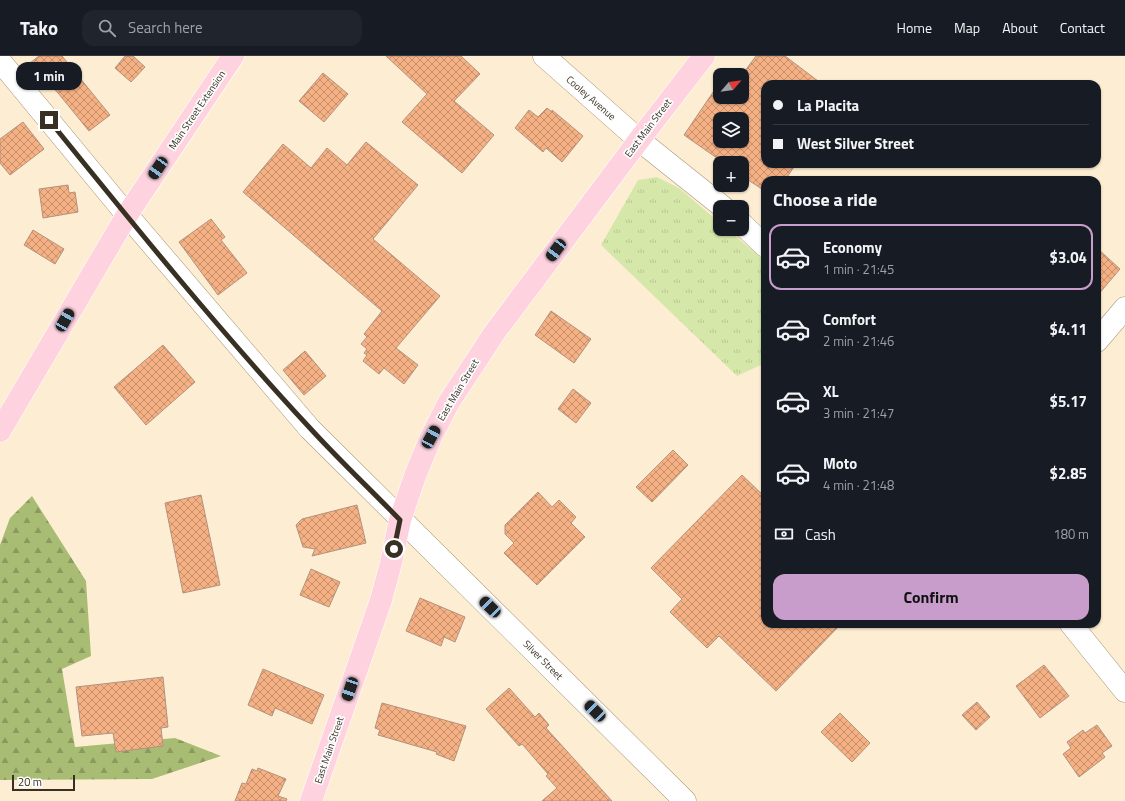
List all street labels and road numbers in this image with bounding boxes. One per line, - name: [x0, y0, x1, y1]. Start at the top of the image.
- street label: Main Street Extension: [165, 67, 229, 153]
- street label: Cooley Avenue: [563, 72, 619, 124]
- street label: East Main Street: [621, 95, 675, 160]
- street label: East Main Street: [434, 356, 483, 424]
- street label: Silver Street: [520, 637, 567, 684]
- street label: East Main Street: [311, 714, 348, 785]

